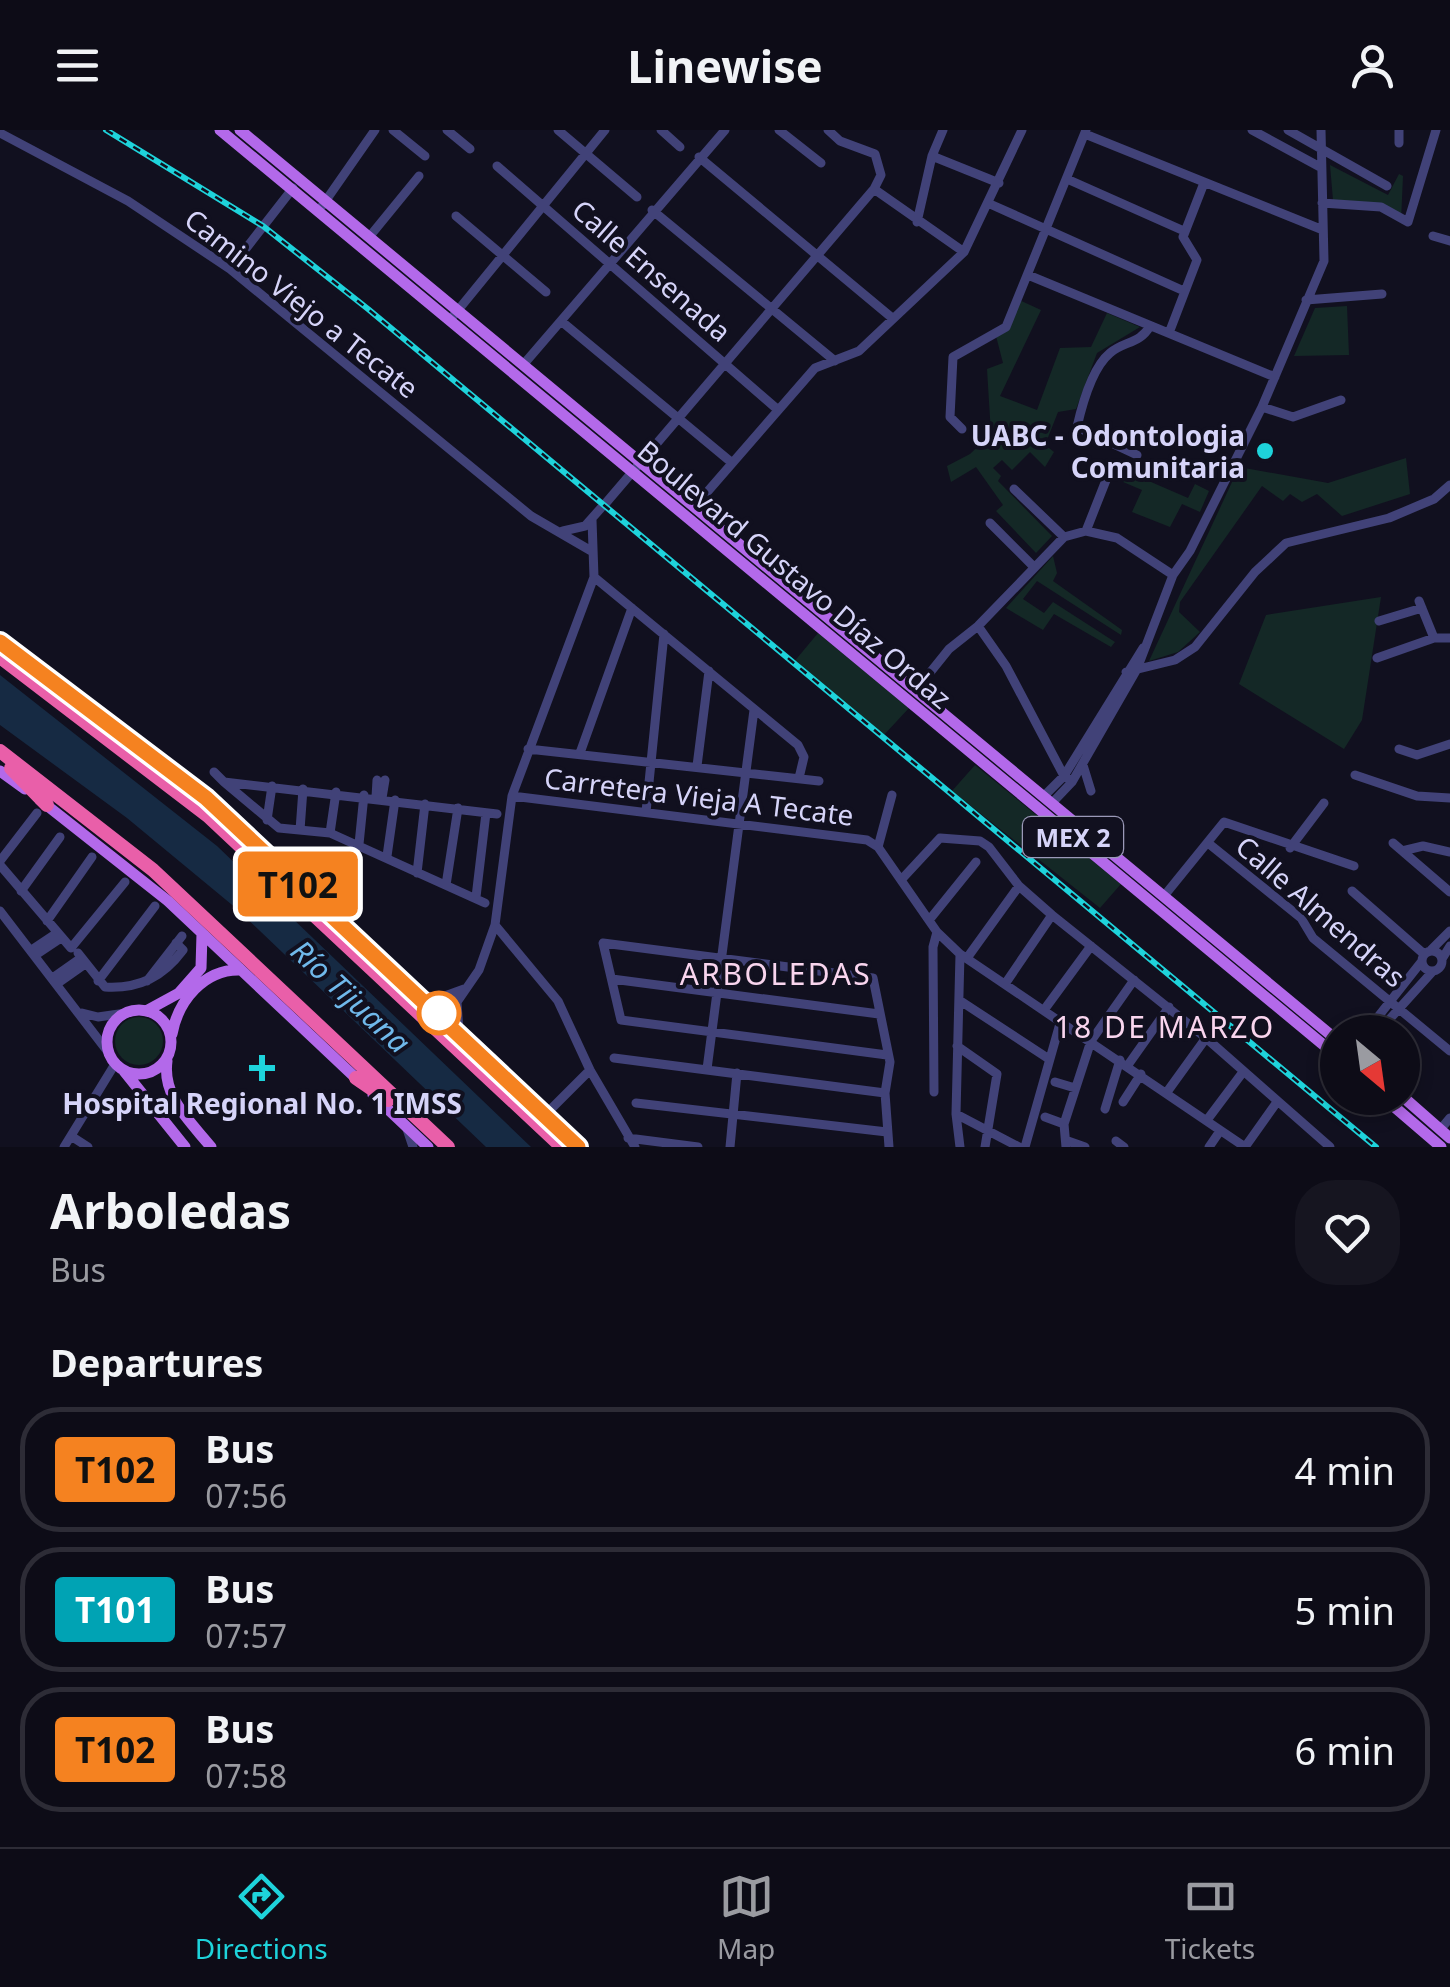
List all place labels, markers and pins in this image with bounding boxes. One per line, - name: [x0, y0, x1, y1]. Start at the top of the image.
- place label: UABC - Odontologia Comunitaria: [971, 416, 1245, 486]
- marker: UABC - Odontologia Comunitaria: [1254, 440, 1276, 462]
- unlabelled marker: [418, 992, 460, 1034]
- marker: Hospital Regional No. 1 IMSS: [249, 1055, 275, 1081]
- place label: Hospital Regional No. 1 IMSS: [62, 1084, 462, 1122]

